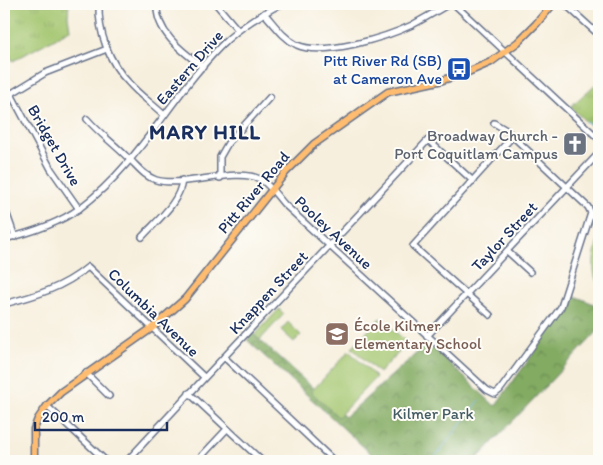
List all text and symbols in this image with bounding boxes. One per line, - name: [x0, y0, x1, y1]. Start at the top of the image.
- street label: Eastern Drive: [152, 26, 227, 109]
- place label: Pitt River Rd (SB) at Cameron Ave: [323, 51, 442, 88]
- bus stop icon: Pitt River Rd (SB) at Cameron Ave: [446, 56, 472, 82]
- street label: Bridget Drive: [24, 101, 85, 189]
- district label: MARY HILL: [149, 119, 261, 144]
- place label: Broadway Church - Port Coquitlam Campus: [394, 126, 558, 163]
- church icon: Broadway Church - Port Coquitlam Campus: [562, 131, 588, 157]
- street label: Pitt River Road: [213, 147, 294, 237]
- street label: Pooley Avenue: [291, 192, 377, 273]
- street label: Taylor Street: [467, 198, 541, 275]
- street label: Knappen Street: [225, 247, 312, 338]
- street label: Columbia Avenue: [104, 264, 203, 361]
- place label: École Kilmer Elementary School: [354, 316, 482, 353]
- school or university icon: École Kilmer Elementary School: [324, 321, 350, 347]
- scale bar: [35, 400, 168, 432]
- park label: Kilmer Park: [392, 404, 474, 423]
- text: 200 m: [42, 408, 85, 426]

